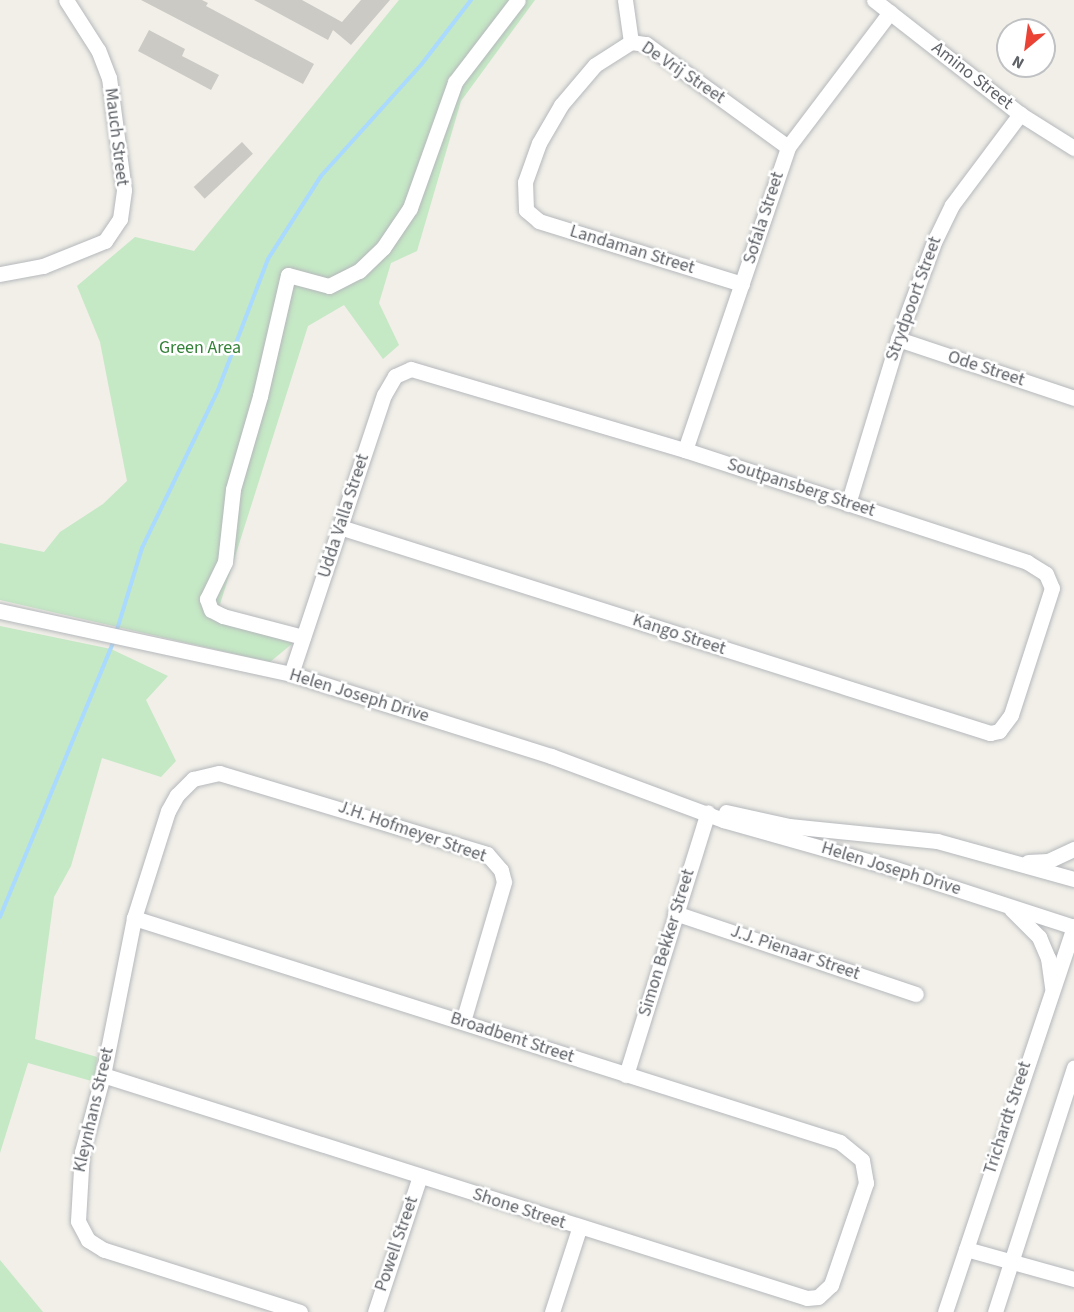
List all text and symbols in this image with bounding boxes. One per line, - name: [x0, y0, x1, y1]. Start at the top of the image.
- north arrow: [996, 18, 1056, 78]
- street label: De Vrij Street: [637, 37, 729, 109]
- street label: Amino Street: [927, 38, 1017, 114]
- text: N: [1008, 50, 1028, 74]
- street label: Mauch Street: [99, 87, 133, 187]
- street label: Sofala Street: [739, 169, 789, 267]
- street label: Landaman Street: [567, 221, 697, 279]
- street label: Strydpoort Street: [881, 234, 947, 364]
- park label: Green Area: [159, 337, 241, 359]
- street label: Ode Street: [945, 346, 1027, 392]
- street label: Udda Valla Street: [314, 451, 374, 581]
- street label: Soutpansberg Street: [724, 454, 878, 522]
- street label: Kango Street: [630, 610, 728, 660]
- street label: Helen Joseph Drive: [287, 664, 431, 728]
- street label: J.H. Hofmeyer Street: [335, 796, 489, 868]
- street label: Helen Joseph Drive: [819, 837, 963, 901]
- street label: Simon Bekker Street: [634, 867, 700, 1019]
- street label: J.J. Pienaar Street: [727, 921, 863, 985]
- street label: Broadbent Street: [447, 1008, 577, 1068]
- street label: Kleynhans Street: [69, 1046, 119, 1174]
- street label: Trichardt Street: [980, 1059, 1036, 1177]
- street label: Shone Street: [470, 1184, 568, 1234]
- street label: Powell Street: [371, 1194, 423, 1294]

